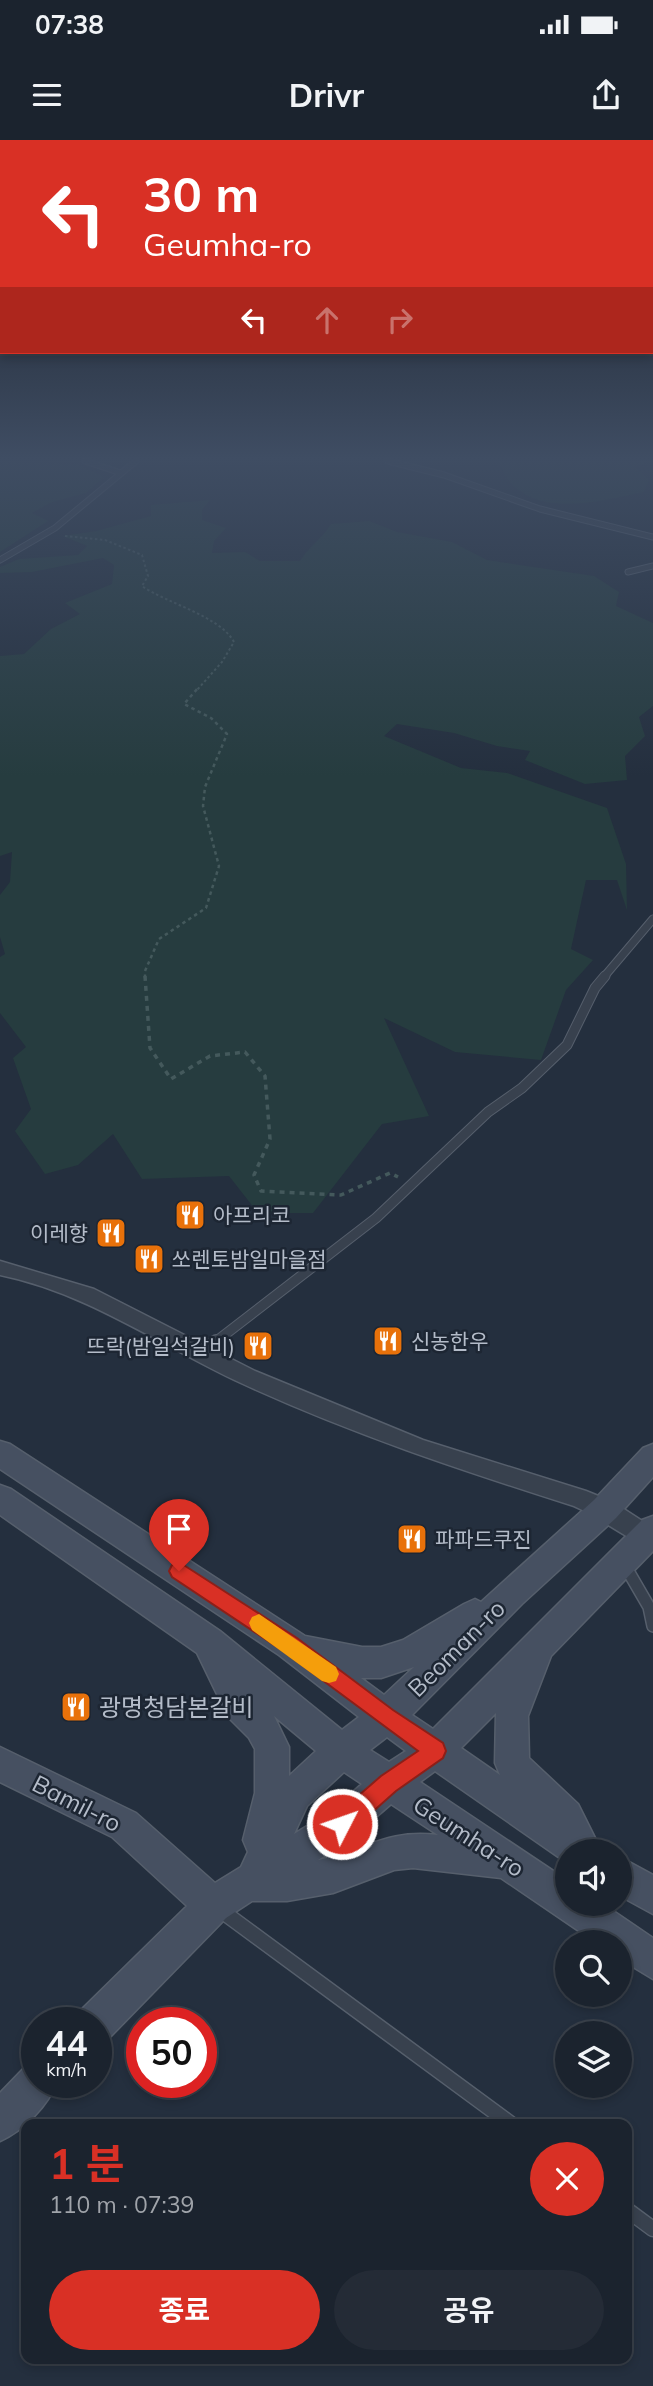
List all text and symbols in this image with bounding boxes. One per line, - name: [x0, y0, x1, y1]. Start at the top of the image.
- text: 07:38: [35, 8, 104, 41]
- text: Drivr: [289, 75, 364, 115]
- icon: menu: [28, 76, 66, 114]
- icon: share: [587, 76, 625, 114]
- text: 30 m: [143, 163, 259, 224]
- icon: left: [28, 168, 119, 259]
- text: Geumha-ro: [143, 224, 312, 264]
- icon: left: [235, 301, 273, 339]
- icon: ahead: [308, 301, 346, 339]
- icon: right: [381, 301, 419, 339]
- restaurant icon: 아프리코: [173, 1198, 207, 1232]
- place label: 아프리코: [213, 1202, 290, 1228]
- restaurant icon: 이레향: [94, 1216, 128, 1250]
- place label: 이레향: [30, 1220, 88, 1246]
- restaurant icon: 쏘렌토밤일마을점: [132, 1242, 166, 1276]
- place label: 쏘렌토밤일마을점: [172, 1246, 327, 1272]
- restaurant icon: 신농한우: [371, 1324, 405, 1358]
- place label: 신농한우: [411, 1328, 488, 1354]
- restaurant icon: 뜨락(밤일석갈비): [241, 1329, 275, 1363]
- place label: 뜨락(밤일석갈비): [86, 1333, 235, 1359]
- pin: [149, 1499, 209, 1571]
- icon: arrive: [160, 1510, 198, 1548]
- restaurant icon: 파파드쿠진: [395, 1522, 429, 1556]
- place label: 파파드쿠진: [435, 1526, 532, 1552]
- street label: Beoman-ro: [401, 1593, 511, 1703]
- restaurant icon: 광명청담본갈비: [59, 1690, 93, 1724]
- place label: 광명청담본갈비: [99, 1692, 254, 1722]
- street label: Bamil-ro: [28, 1768, 126, 1838]
- position arrow: [305, 1787, 379, 1861]
- street label: Geumha-ro: [408, 1789, 530, 1883]
- map controls: [555, 1839, 632, 2098]
- button: sound: [555, 1839, 632, 1916]
- button: search: [555, 1930, 632, 2007]
- speed limit sign: 50: [126, 2007, 217, 2098]
- text: 44: [45, 2021, 88, 2065]
- button: layers: [555, 2021, 632, 2098]
- text: km/h: [46, 2058, 87, 2081]
- text: 1 분: [49, 2137, 124, 2190]
- button: close: [530, 2142, 604, 2216]
- text: 110 m · 07:39: [49, 2190, 194, 2219]
- button: 종료: [49, 2270, 320, 2350]
- button: 공유: [334, 2270, 604, 2350]

